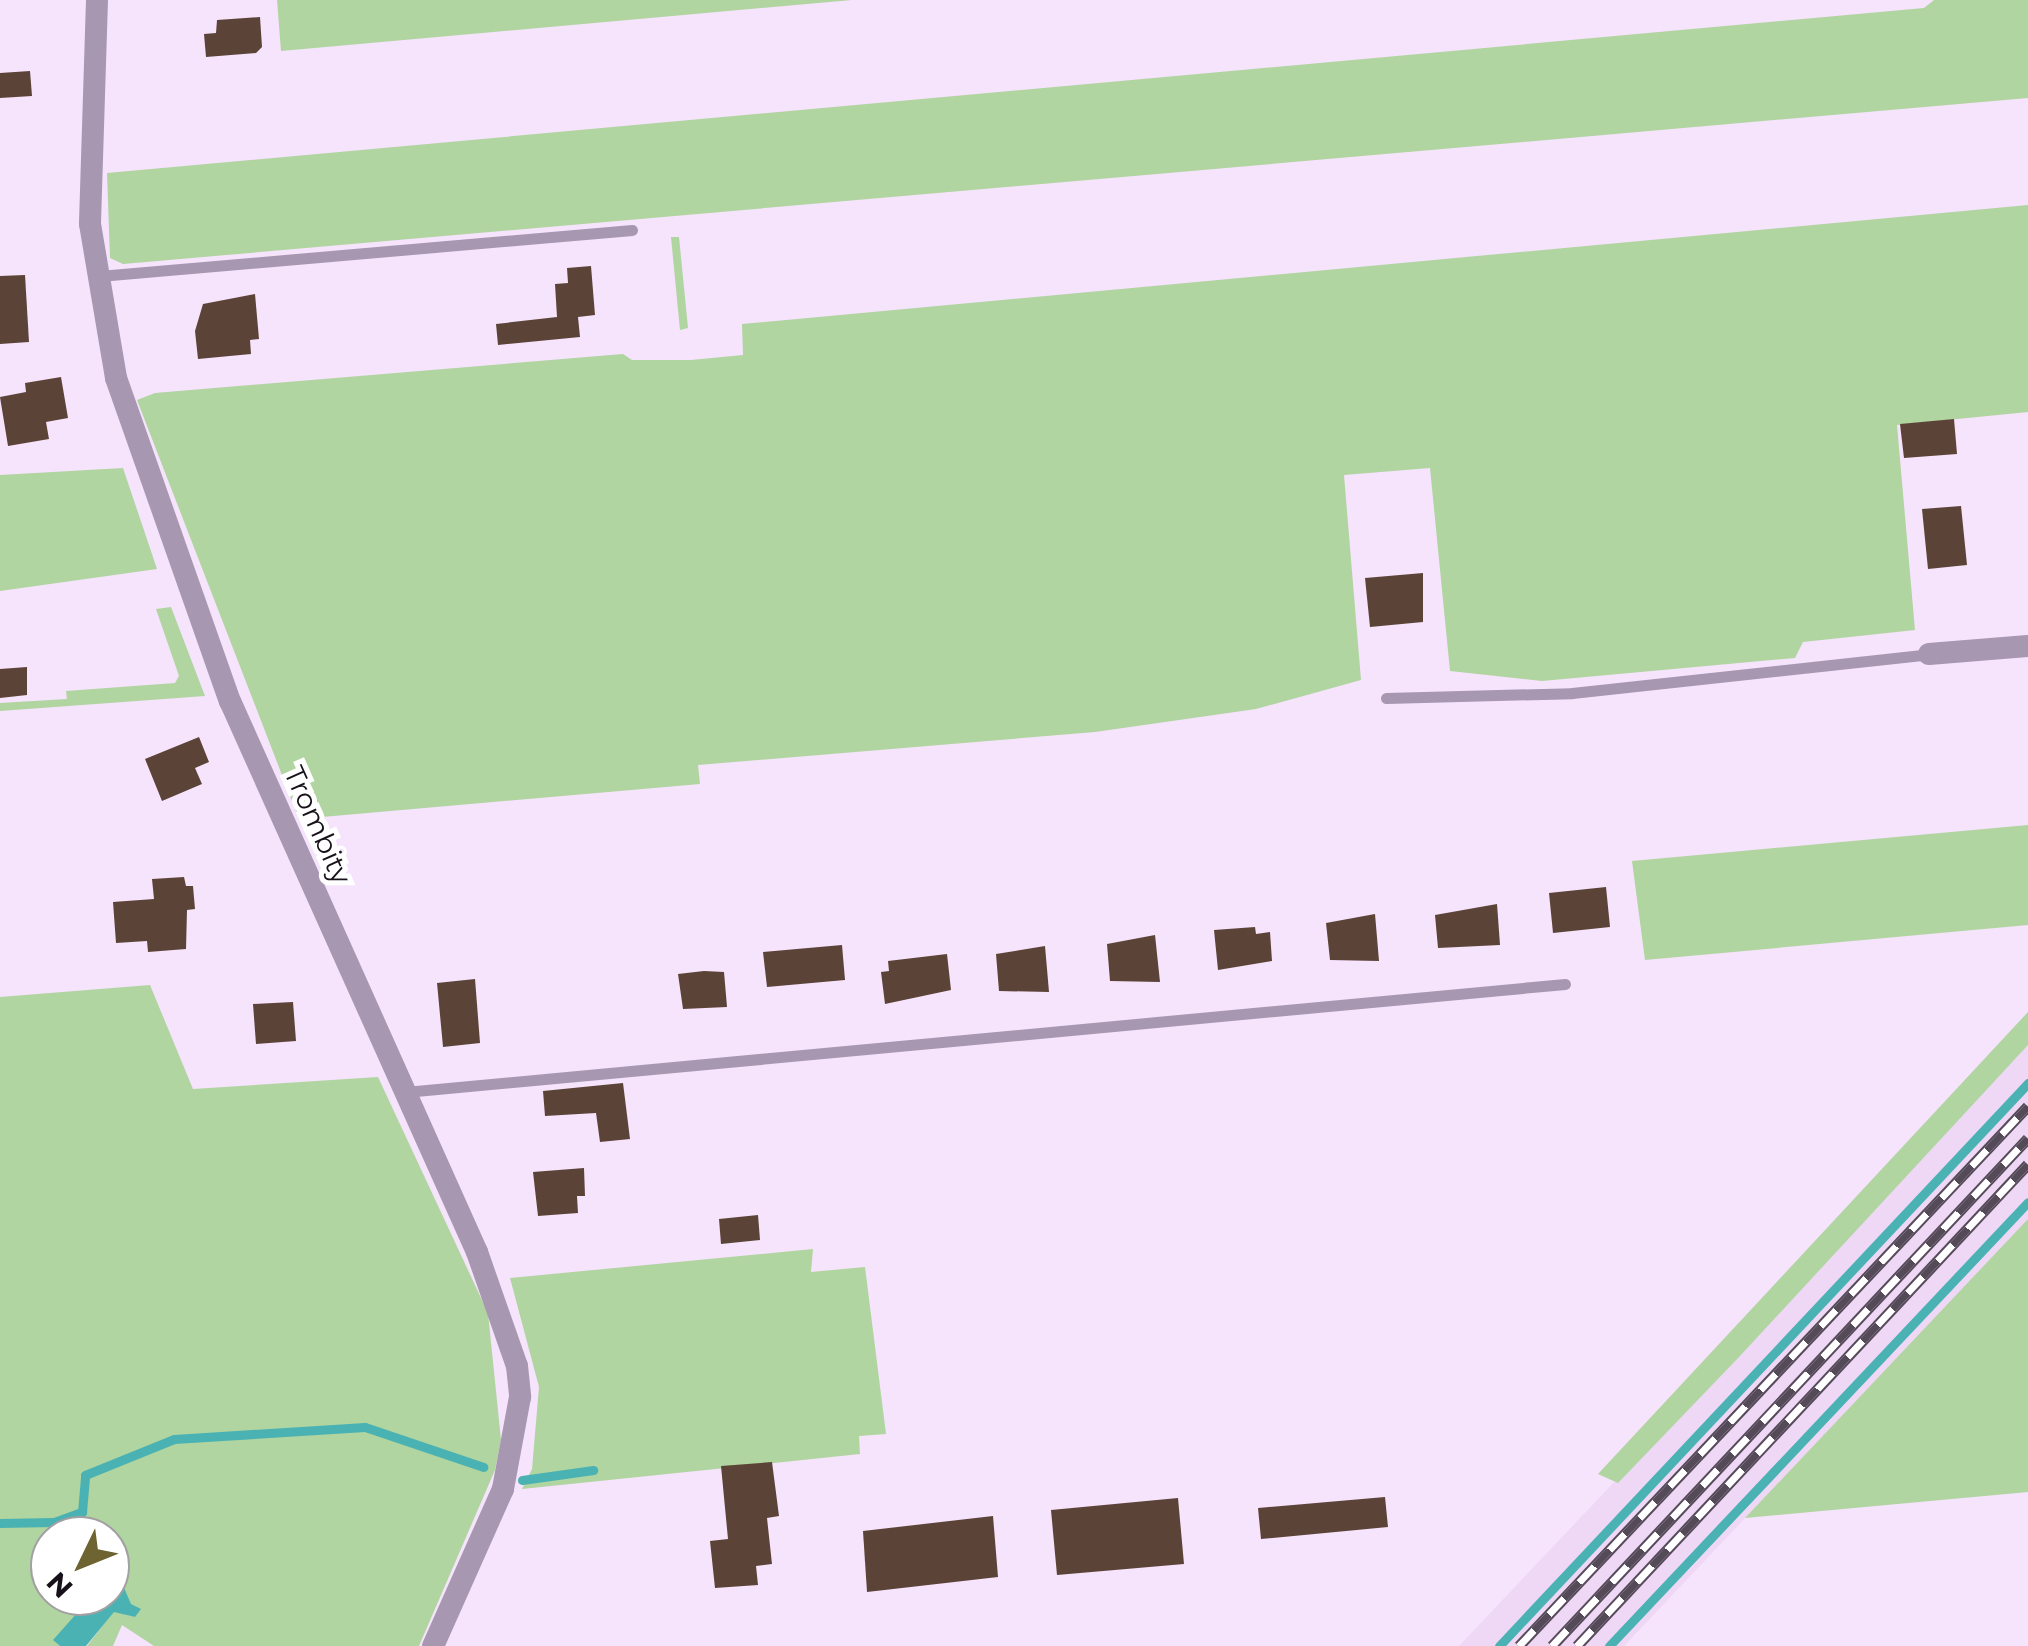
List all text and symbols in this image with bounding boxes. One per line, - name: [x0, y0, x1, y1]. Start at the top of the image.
- street label: Trombity: [277, 761, 359, 889]
- north arrow: [30, 1516, 130, 1616]
- text: N: [39, 1565, 80, 1605]

